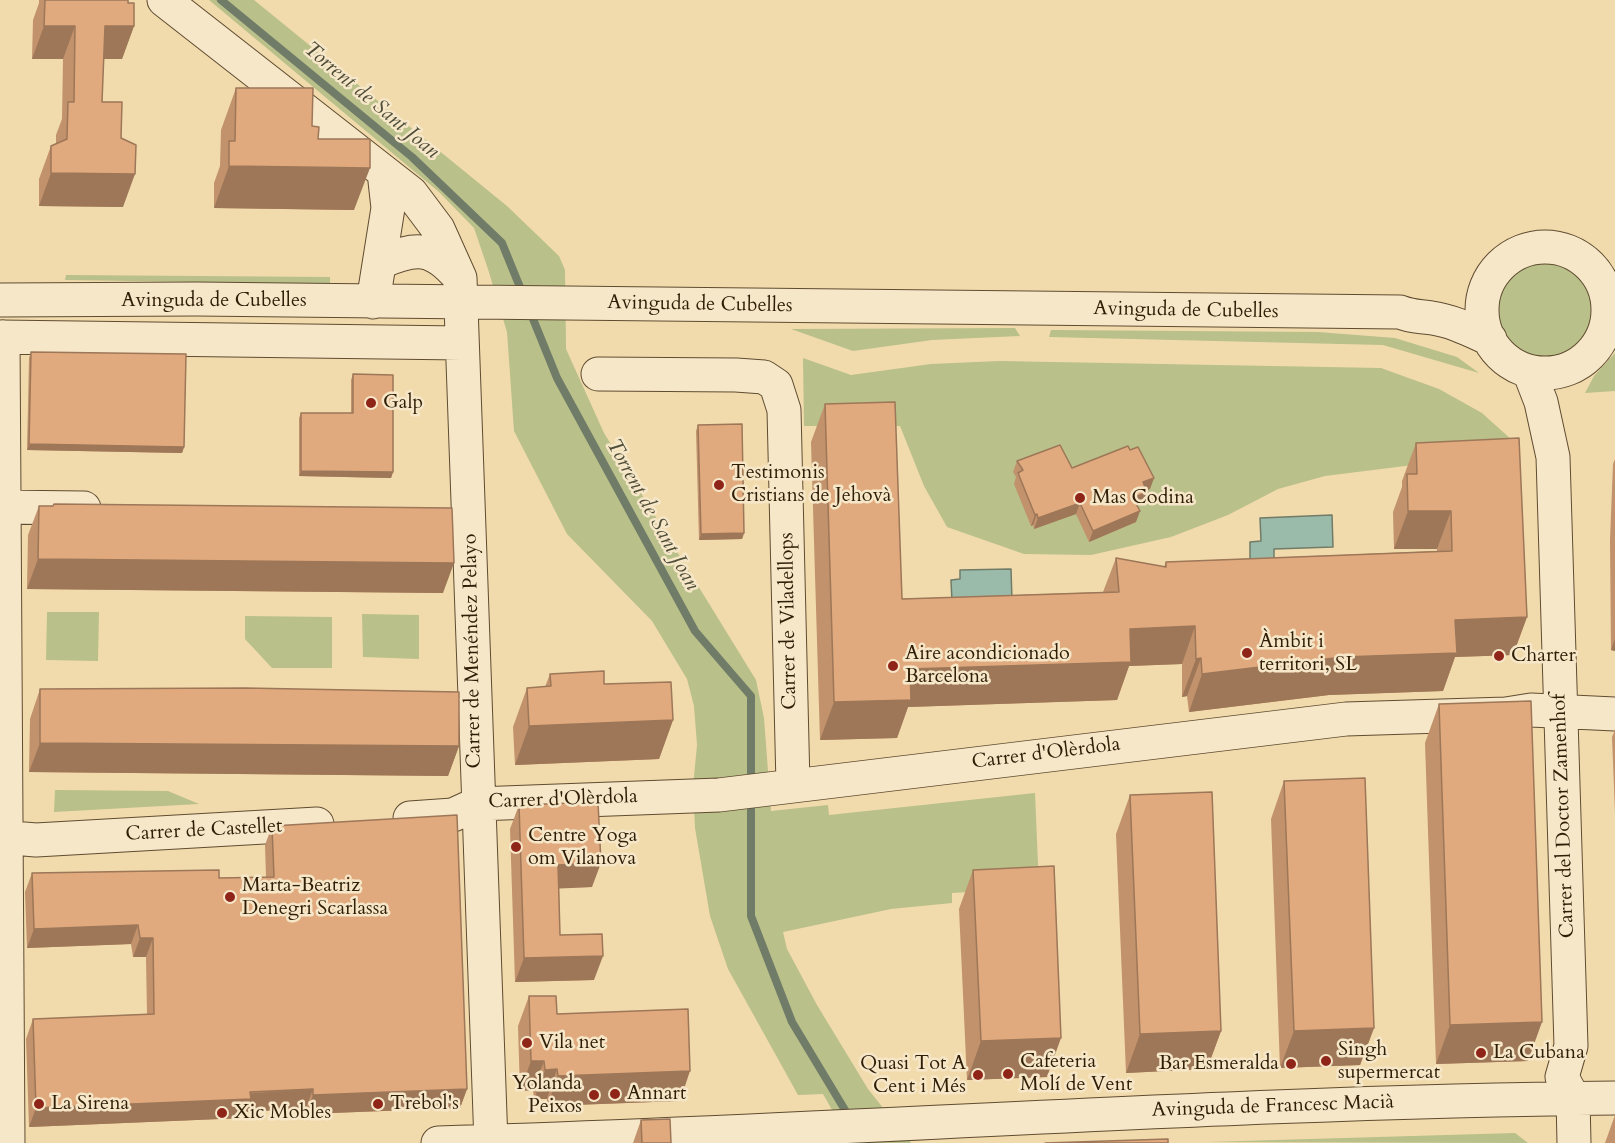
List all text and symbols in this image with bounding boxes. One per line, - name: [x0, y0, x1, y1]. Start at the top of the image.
- water label: Torrent de Sant Joan: [298, 37, 444, 165]
- street label: Avinguda de Cubelles: [121, 289, 307, 313]
- street label: Avinguda de Cubelles: [607, 291, 793, 319]
- street label: Avinguda de Cubelles: [1093, 297, 1279, 325]
- place label: Galp: [383, 391, 423, 415]
- marker: Galp: [364, 396, 378, 410]
- water label: Torrent de Sant Joan: [600, 435, 704, 595]
- place label: Testimonis Cristians de Jehovà: [731, 461, 891, 508]
- marker: Testimonis Cristians de Jehovà: [712, 478, 726, 492]
- place label: Mas Codina: [1092, 486, 1194, 510]
- marker: Mas Codina: [1073, 491, 1087, 505]
- street label: Carrer de Viladellops: [775, 532, 803, 710]
- street label: Carrer de Menéndez Pelayo: [459, 533, 487, 769]
- place label: Àmbit i territori, SL: [1259, 630, 1357, 677]
- place label: Aire acondicionado Barcelona: [905, 642, 1070, 689]
- place label: Charter: [1511, 644, 1576, 668]
- marker: Àmbit i territori, SL: [1240, 646, 1254, 660]
- marker: Charter: [1492, 649, 1506, 663]
- marker: Aire acondicionado Barcelona: [886, 659, 900, 673]
- street label: Carrer del Doctor Zamenhof: [1548, 693, 1580, 939]
- street label: Carrer d'Olèrdola: [970, 733, 1122, 775]
- street label: Carrer d'Olèrdola: [488, 785, 638, 815]
- street label: Carrer de Castellet: [125, 815, 283, 847]
- place label: Centre Yoga om Vilanova: [528, 824, 637, 871]
- marker: Centre Yoga om Vilanova: [509, 840, 523, 854]
- place label: Marta-Beatriz Denegri Scarlassa: [242, 874, 388, 921]
- marker: Marta-Beatriz Denegri Scarlassa: [223, 890, 237, 904]
- place label: Vila net: [539, 1031, 605, 1055]
- marker: Vila net: [520, 1036, 534, 1050]
- place label: Singh supermercat: [1338, 1038, 1440, 1085]
- place label: La Cubana: [1493, 1041, 1585, 1065]
- marker: La Cubana: [1474, 1046, 1488, 1060]
- place label: Cafeteria Molí de Vent: [1020, 1050, 1132, 1097]
- place label: Quasi Tot A Cent i Més: [860, 1052, 966, 1099]
- place label: Bar Esmeralda: [1159, 1052, 1279, 1076]
- marker: Singh supermercat: [1319, 1054, 1333, 1068]
- marker: Bar Esmeralda: [1284, 1057, 1298, 1071]
- marker: Cafeteria Molí de Vent: [1001, 1067, 1015, 1081]
- marker: Quasi Tot A Cent i Més: [971, 1068, 985, 1082]
- place label: Yolanda Peixos: [512, 1072, 582, 1119]
- place label: Annart: [627, 1082, 686, 1106]
- marker: Annart: [608, 1087, 622, 1101]
- marker: Yolanda Peixos: [587, 1088, 601, 1102]
- street label: Avinguda de Francesc Macià: [1152, 1091, 1394, 1123]
- place label: La Sirena: [51, 1092, 129, 1116]
- place label: Trebol's: [390, 1092, 459, 1116]
- marker: La Sirena: [32, 1097, 46, 1111]
- marker: Trebol's: [371, 1097, 385, 1111]
- place label: Xic Mobles: [234, 1101, 331, 1125]
- marker: Xic Mobles: [215, 1106, 229, 1120]

